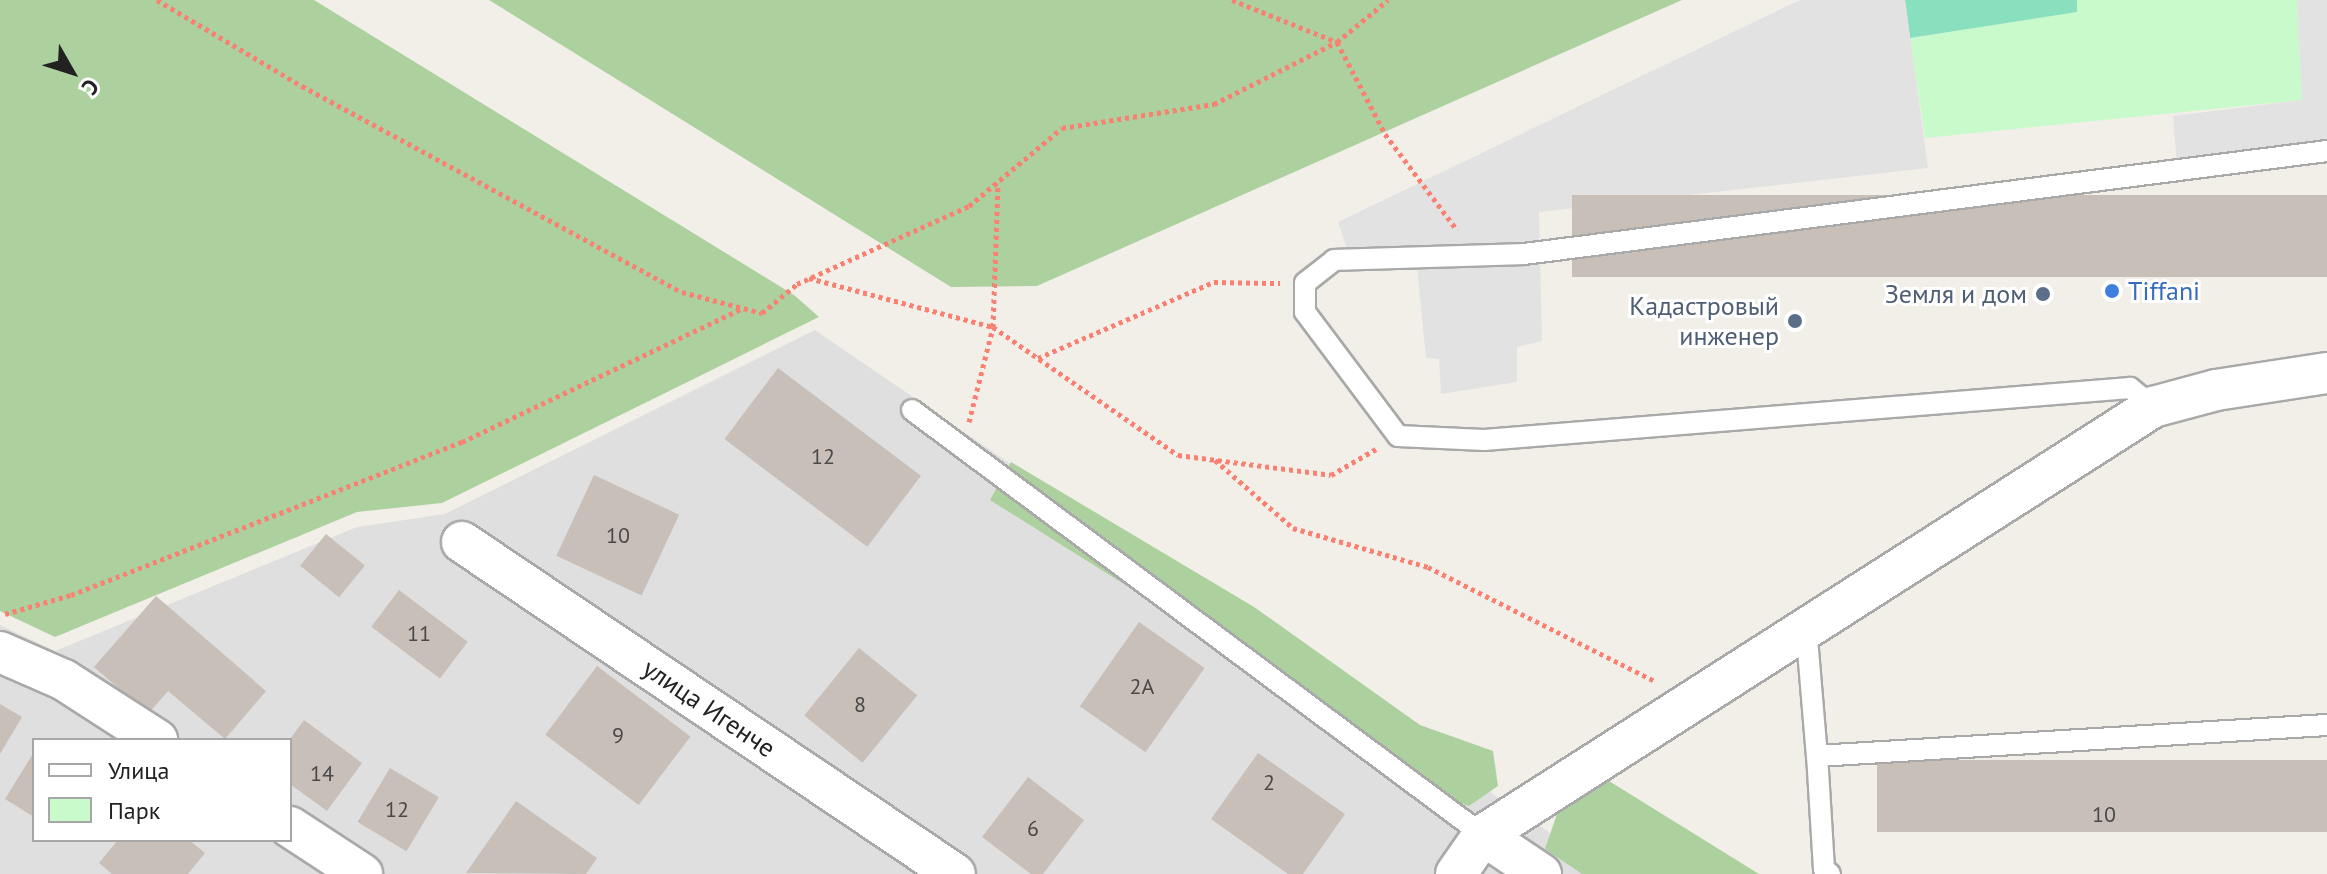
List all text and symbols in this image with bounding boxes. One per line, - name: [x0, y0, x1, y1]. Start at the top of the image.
- north arrow: [32, 32, 112, 112]
- text: С: [76, 74, 105, 101]
- place label: Tiffani: [2128, 275, 2200, 307]
- place label: Земля и дом: [1885, 278, 2027, 310]
- marker: Tiffani: [2103, 282, 2121, 300]
- marker: Земля и дом: [2034, 285, 2052, 303]
- place label: Кадастровый инженер: [1629, 290, 1779, 352]
- marker: Кадастровый инженер: [1786, 312, 1804, 330]
- house number: 12: [811, 444, 835, 470]
- house number: 10: [606, 523, 630, 549]
- house number: 11: [407, 621, 431, 647]
- street label: улица Игенче: [637, 652, 781, 764]
- house number: 2А: [1130, 674, 1154, 700]
- house number: 8: [854, 692, 866, 718]
- house number: 9: [612, 723, 624, 749]
- legend: [32, 738, 292, 842]
- text: Улица: [108, 755, 169, 786]
- house number: 14: [310, 761, 334, 787]
- house number: 2: [1263, 770, 1275, 796]
- text: Парк: [108, 795, 160, 826]
- house number: 12: [385, 797, 409, 823]
- house number: 10: [2092, 802, 2116, 828]
- house number: 6: [1027, 816, 1039, 842]

